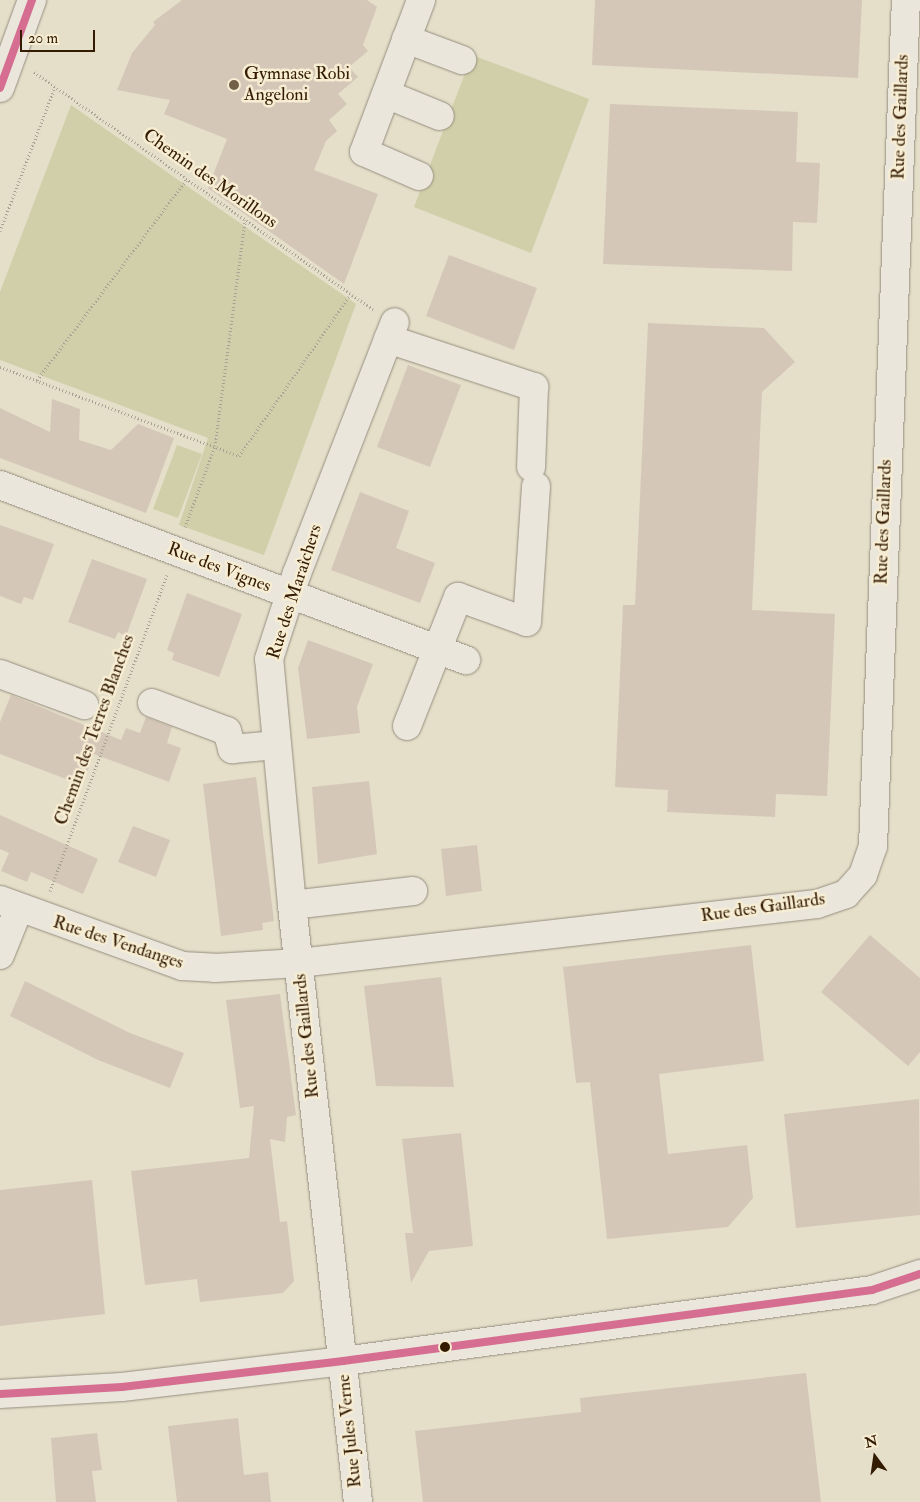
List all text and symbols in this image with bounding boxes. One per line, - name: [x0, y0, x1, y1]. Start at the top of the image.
- scale bar: [22, 20, 98, 52]
- text: 20 m: [28, 29, 58, 48]
- street label: Rue des Gaillards: [888, 54, 914, 180]
- place label: Gymnase Robi Angeloni: [244, 64, 350, 106]
- marker: Gymnase Robi Angeloni: [228, 79, 240, 91]
- street label: Chemin des Morillons: [139, 125, 281, 233]
- street label: Rue des Gaillards: [871, 459, 897, 585]
- street label: Rue des Maraîchers: [263, 522, 327, 662]
- street label: Rue des Vignes: [164, 538, 274, 598]
- street label: Chemin des Terres Blanches: [50, 632, 140, 828]
- street label: Rue des Gaillards: [699, 889, 827, 927]
- street label: Rue des Vendanges: [50, 912, 186, 974]
- street label: Rue des Gaillards: [290, 973, 324, 1099]
- unlabelled marker: [440, 1342, 450, 1352]
- street label: Rue Jules Verne: [333, 1373, 367, 1489]
- north arrow: [850, 1432, 900, 1482]
- text: N: [863, 1432, 879, 1452]

